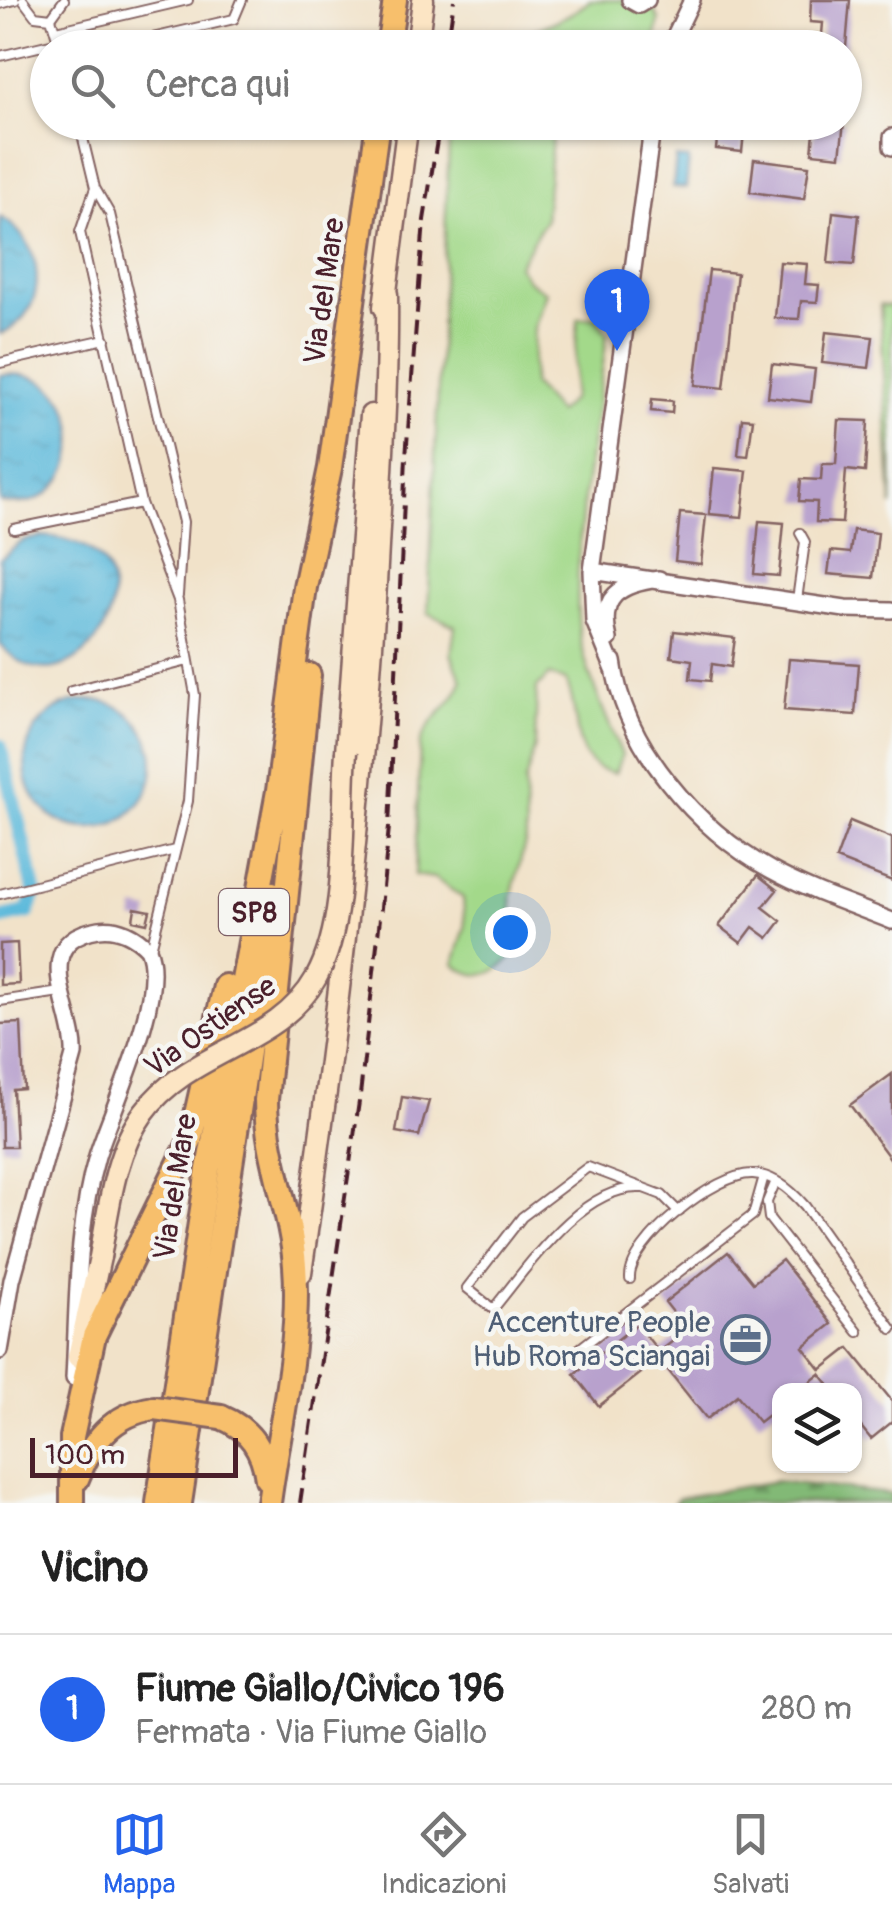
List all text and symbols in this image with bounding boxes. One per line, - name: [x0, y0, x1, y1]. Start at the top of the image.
- search box: [30, 30, 862, 140]
- icon: search: [65, 58, 120, 113]
- text: Cerca qui: [145, 61, 290, 109]
- street label: Via del Mare: [296, 215, 353, 367]
- pin: 1: [584, 268, 650, 351]
- road number: SP8: [219, 889, 289, 935]
- your location: [485, 907, 536, 958]
- street label: Via Ostiense: [137, 967, 283, 1085]
- street label: Via del Mare: [146, 1111, 205, 1263]
- place label: Accenture People Hub Roma Sciangai: [473, 1304, 710, 1375]
- office icon: Accenture People Hub Roma Sciangai: [719, 1313, 771, 1365]
- map controls: [772, 1383, 862, 1473]
- button: layers: [772, 1383, 862, 1473]
- scale bar: [30, 1433, 238, 1478]
- text: 100 m: [45, 1438, 125, 1473]
- text: Vicino: [40, 1542, 148, 1594]
- text: Fiume Giallo/Civico 196: [135, 1665, 505, 1713]
- text: 1: [66, 1689, 79, 1729]
- text: 280 m: [761, 1689, 852, 1729]
- text: Fermata · Via Fiume Giallo: [135, 1713, 487, 1753]
- tab: Mappa: [103, 1807, 176, 1902]
- tab: Indicazioni: [381, 1807, 506, 1902]
- tab: Salvati: [712, 1807, 789, 1902]

